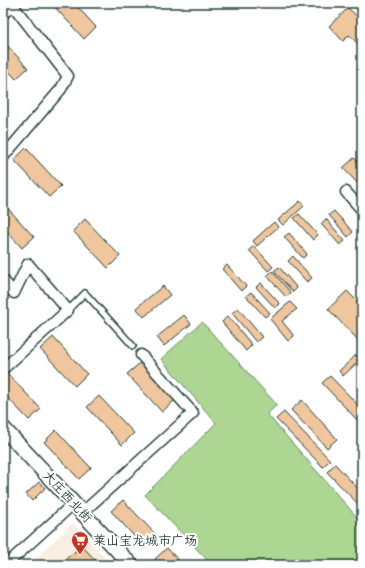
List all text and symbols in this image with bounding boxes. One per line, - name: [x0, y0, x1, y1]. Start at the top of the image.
- street label: 大庄西北街: [39, 467, 95, 527]
- supermarket icon: 莱山宝龙城市广场: [70, 530, 90, 555]
- place label: 莱山宝龙城市广场: [93, 533, 197, 550]

